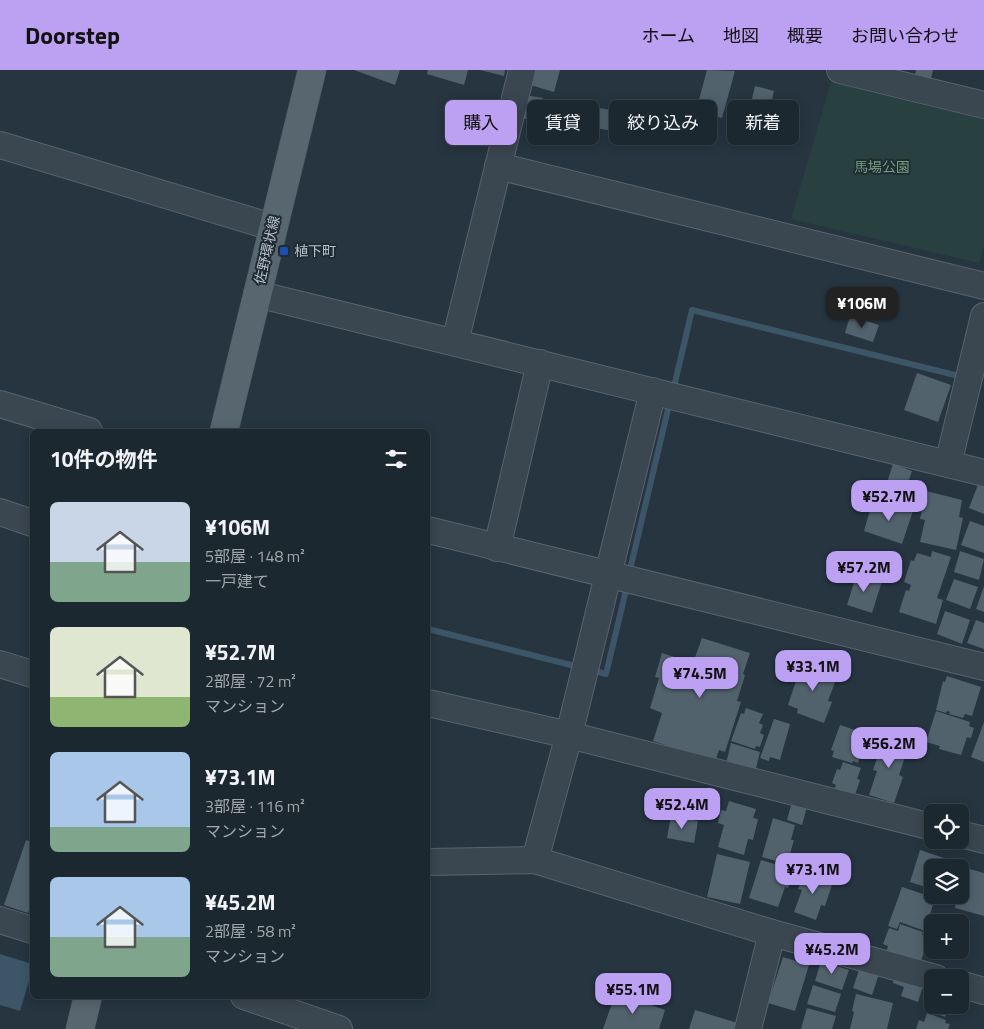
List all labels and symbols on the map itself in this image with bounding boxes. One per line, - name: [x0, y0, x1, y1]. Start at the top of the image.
- park label: 馬場公園: [854, 156, 910, 177]
- street label: 佐野環状線: [248, 213, 285, 286]
- place label: 植下町: [294, 240, 336, 261]
- marker: 植下町: [278, 245, 290, 257]
- pin: ¥106M: [827, 286, 897, 329]
- pin: ¥52.7M: [848, 480, 930, 522]
- pin: ¥57.2M: [823, 550, 905, 593]
- pin: ¥33.1M: [772, 650, 854, 692]
- pin: ¥74.5M: [659, 656, 741, 699]
- pin: ¥56.2M: [848, 726, 930, 769]
- pin: ¥52.4M: [641, 788, 723, 830]
- pin: ¥73.1M: [772, 852, 854, 895]
- pin: ¥45.2M: [791, 932, 873, 975]
- pin: ¥55.1M: [592, 972, 674, 1015]

